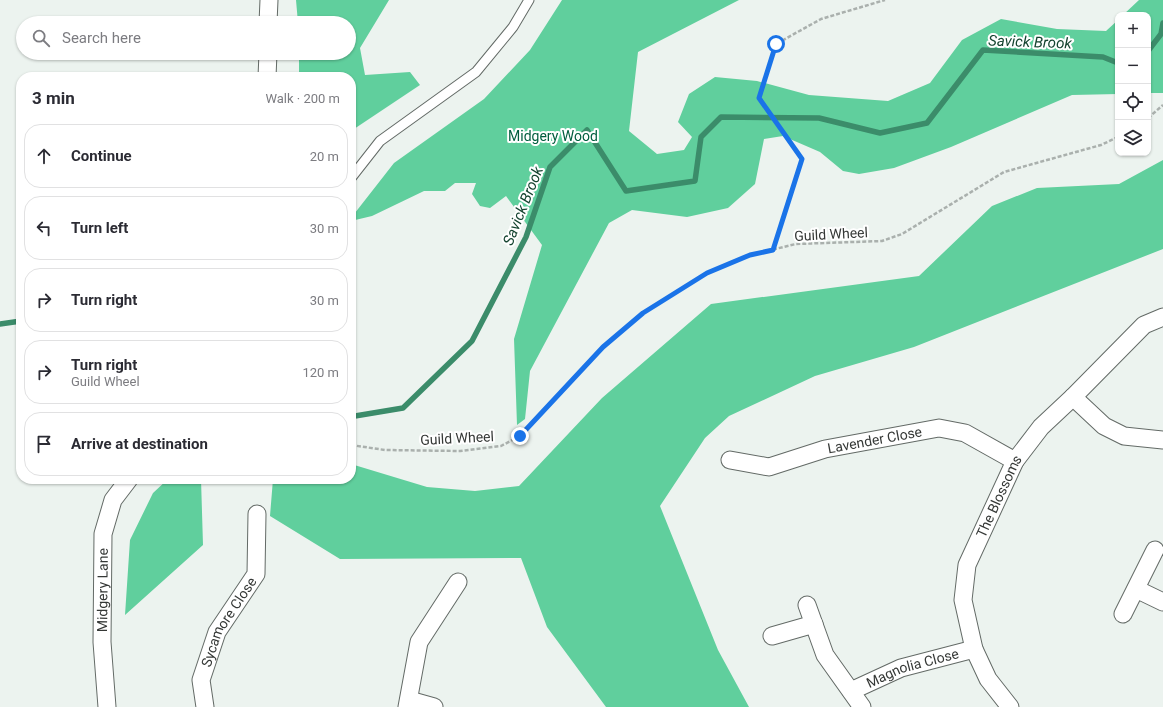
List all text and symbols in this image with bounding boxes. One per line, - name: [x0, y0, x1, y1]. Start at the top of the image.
- map controls: [1115, 12, 1151, 156]
- button: +: [1115, 12, 1151, 48]
- search box: [16, 16, 356, 60]
- icon: search: [30, 27, 52, 49]
- text: Search here: [62, 29, 141, 47]
- water label: Savick Brook: [988, 32, 1073, 52]
- route start: [767, 35, 785, 53]
- button: −: [1115, 48, 1151, 84]
- button: locate: [1115, 84, 1151, 120]
- text: 3 min: [32, 88, 75, 108]
- text: Walk · 200 m: [265, 91, 340, 106]
- button: layers: [1115, 120, 1151, 156]
- park label: Midgery Wood: [508, 128, 598, 144]
- icon: ahead: [33, 145, 55, 167]
- text: Continue: [71, 147, 132, 165]
- text: 20 m: [310, 149, 339, 164]
- water label: Savick Brook: [499, 163, 547, 248]
- icon: left: [33, 217, 55, 239]
- text: Turn left: [71, 219, 128, 237]
- text: 30 m: [310, 221, 339, 236]
- street label: Guild Wheel: [794, 224, 868, 244]
- icon: right: [33, 289, 55, 311]
- text: Turn right: [71, 291, 137, 309]
- text: 30 m: [310, 293, 339, 308]
- text: Turn right: [71, 356, 137, 374]
- icon: right: [33, 361, 55, 383]
- text: 120 m: [302, 365, 339, 380]
- text: Guild Wheel: [71, 374, 140, 389]
- street label: Lavender Close: [826, 423, 923, 456]
- route end: [511, 427, 529, 445]
- street label: Guild Wheel: [420, 428, 494, 448]
- icon: arrive: [33, 433, 55, 455]
- text: Arrive at destination: [71, 435, 208, 453]
- street label: The Blossoms: [973, 451, 1025, 540]
- street label: Midgery Lane: [94, 548, 111, 632]
- street label: Sycamore Close: [198, 574, 260, 669]
- street label: Magnolia Close: [864, 645, 960, 691]

